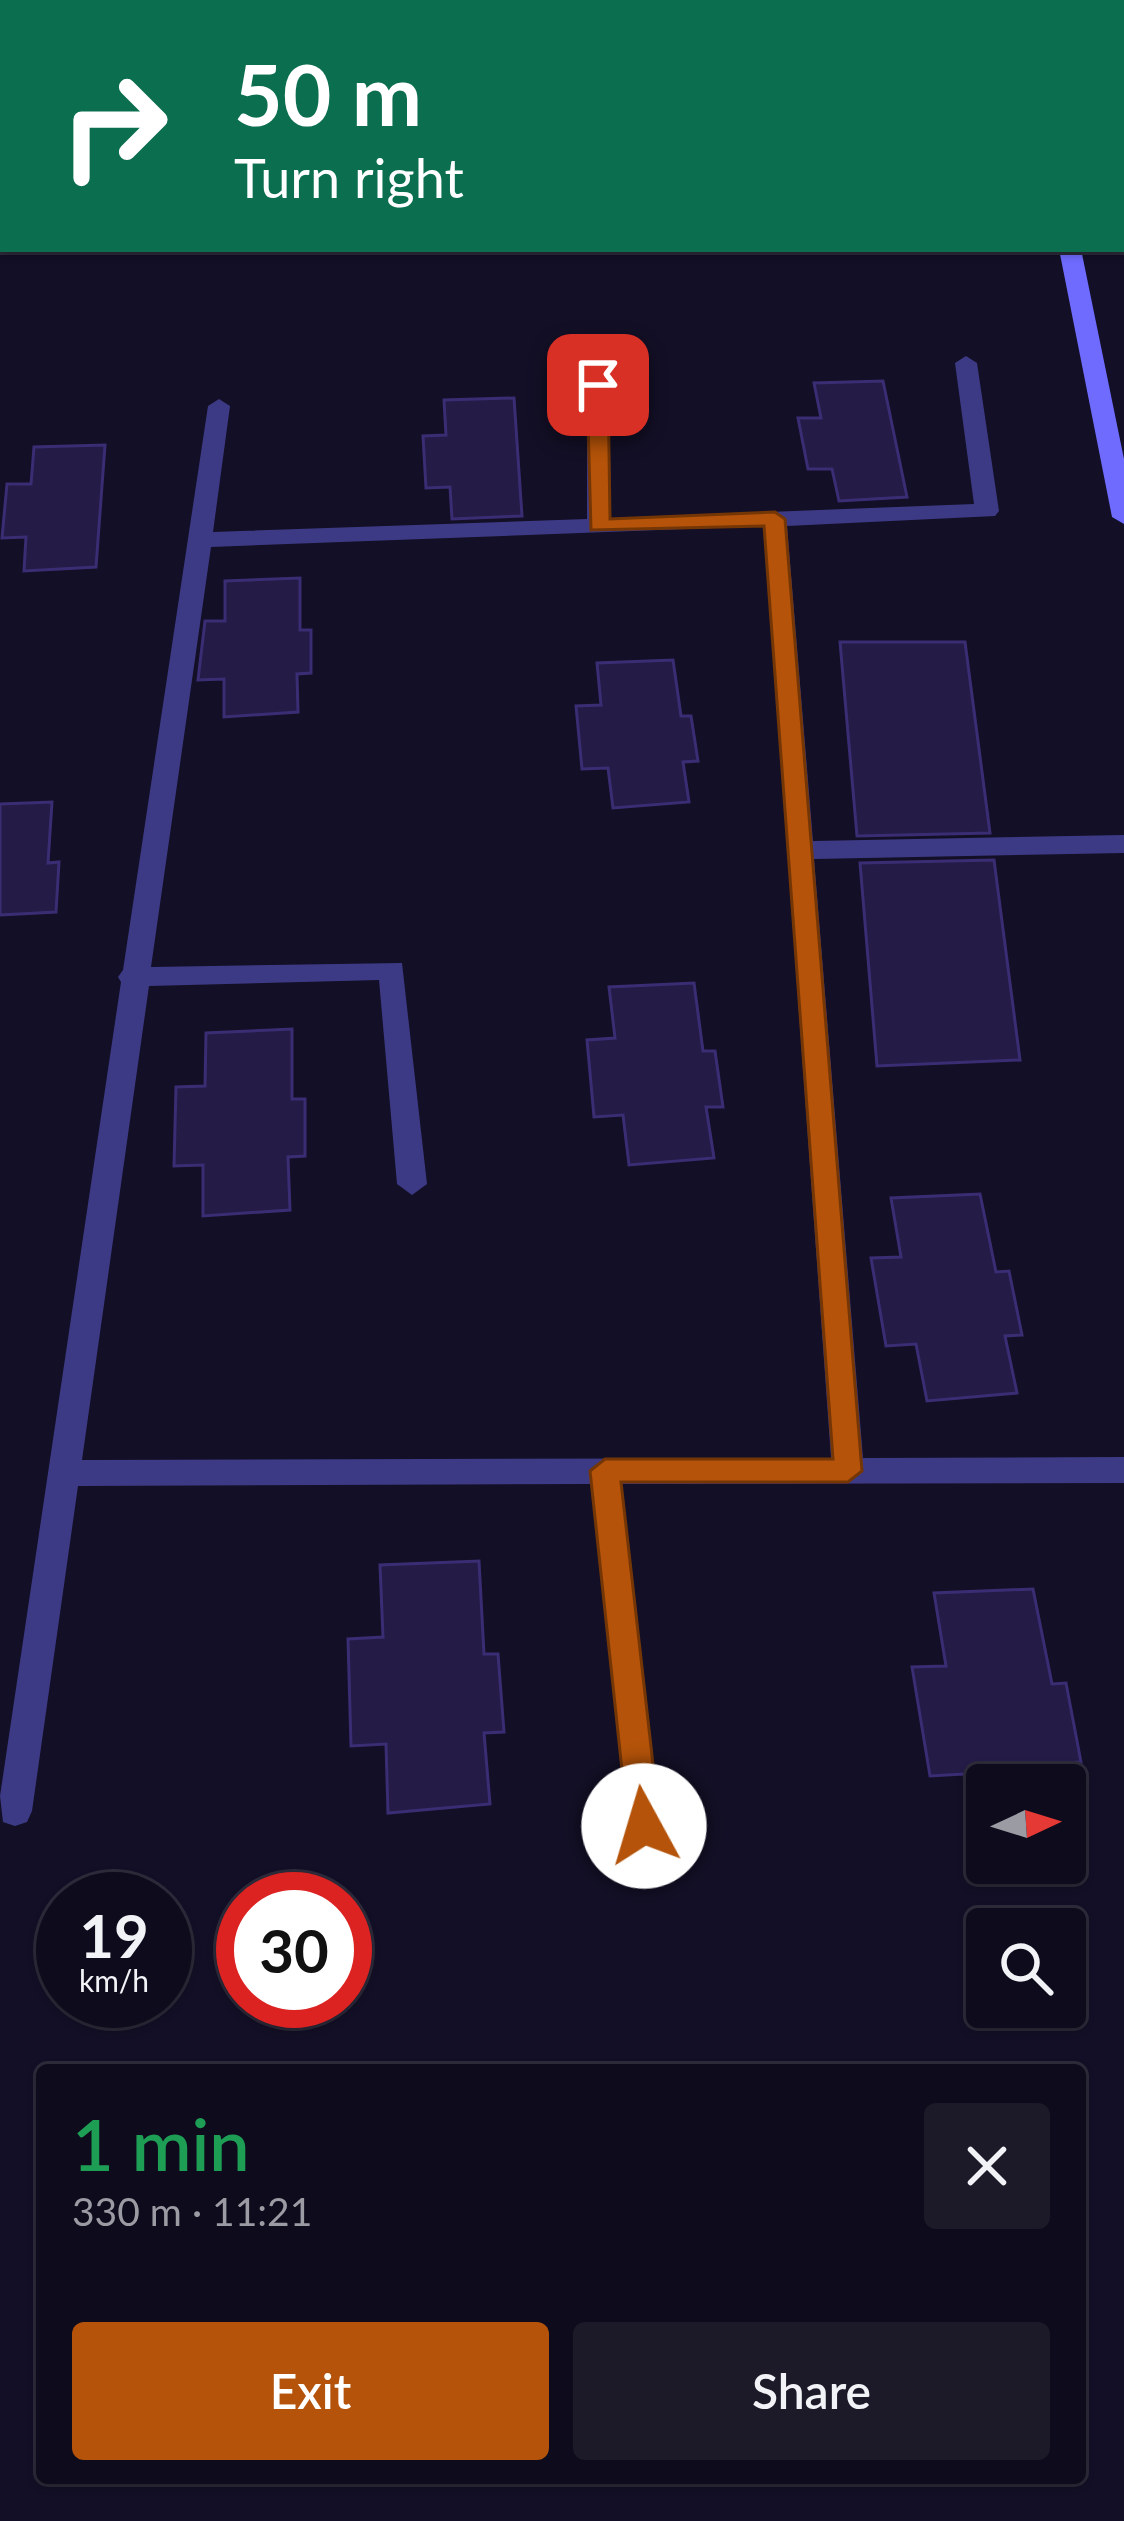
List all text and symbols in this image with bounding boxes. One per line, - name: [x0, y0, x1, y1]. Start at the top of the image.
- text: 50 m: [234, 43, 422, 144]
- icon: right: [36, 48, 192, 204]
- text: Turn right: [234, 145, 464, 210]
- pin: [547, 334, 649, 436]
- icon: arrive: [565, 352, 631, 418]
- position arrow: [581, 1763, 707, 1889]
- north arrow: [966, 1764, 1086, 1884]
- map controls: [966, 1764, 1086, 2028]
- speed limit sign: 30: [216, 1872, 372, 2028]
- text: 19: [79, 1899, 149, 1971]
- button: search: [966, 1908, 1086, 2028]
- text: km/h: [79, 1962, 149, 1998]
- text: 1 min: [72, 2100, 250, 2186]
- button: close: [924, 2103, 1050, 2229]
- text: 330 m · 11:21: [72, 2188, 312, 2234]
- button: Exit: [72, 2322, 549, 2460]
- button: Share: [573, 2322, 1050, 2460]

